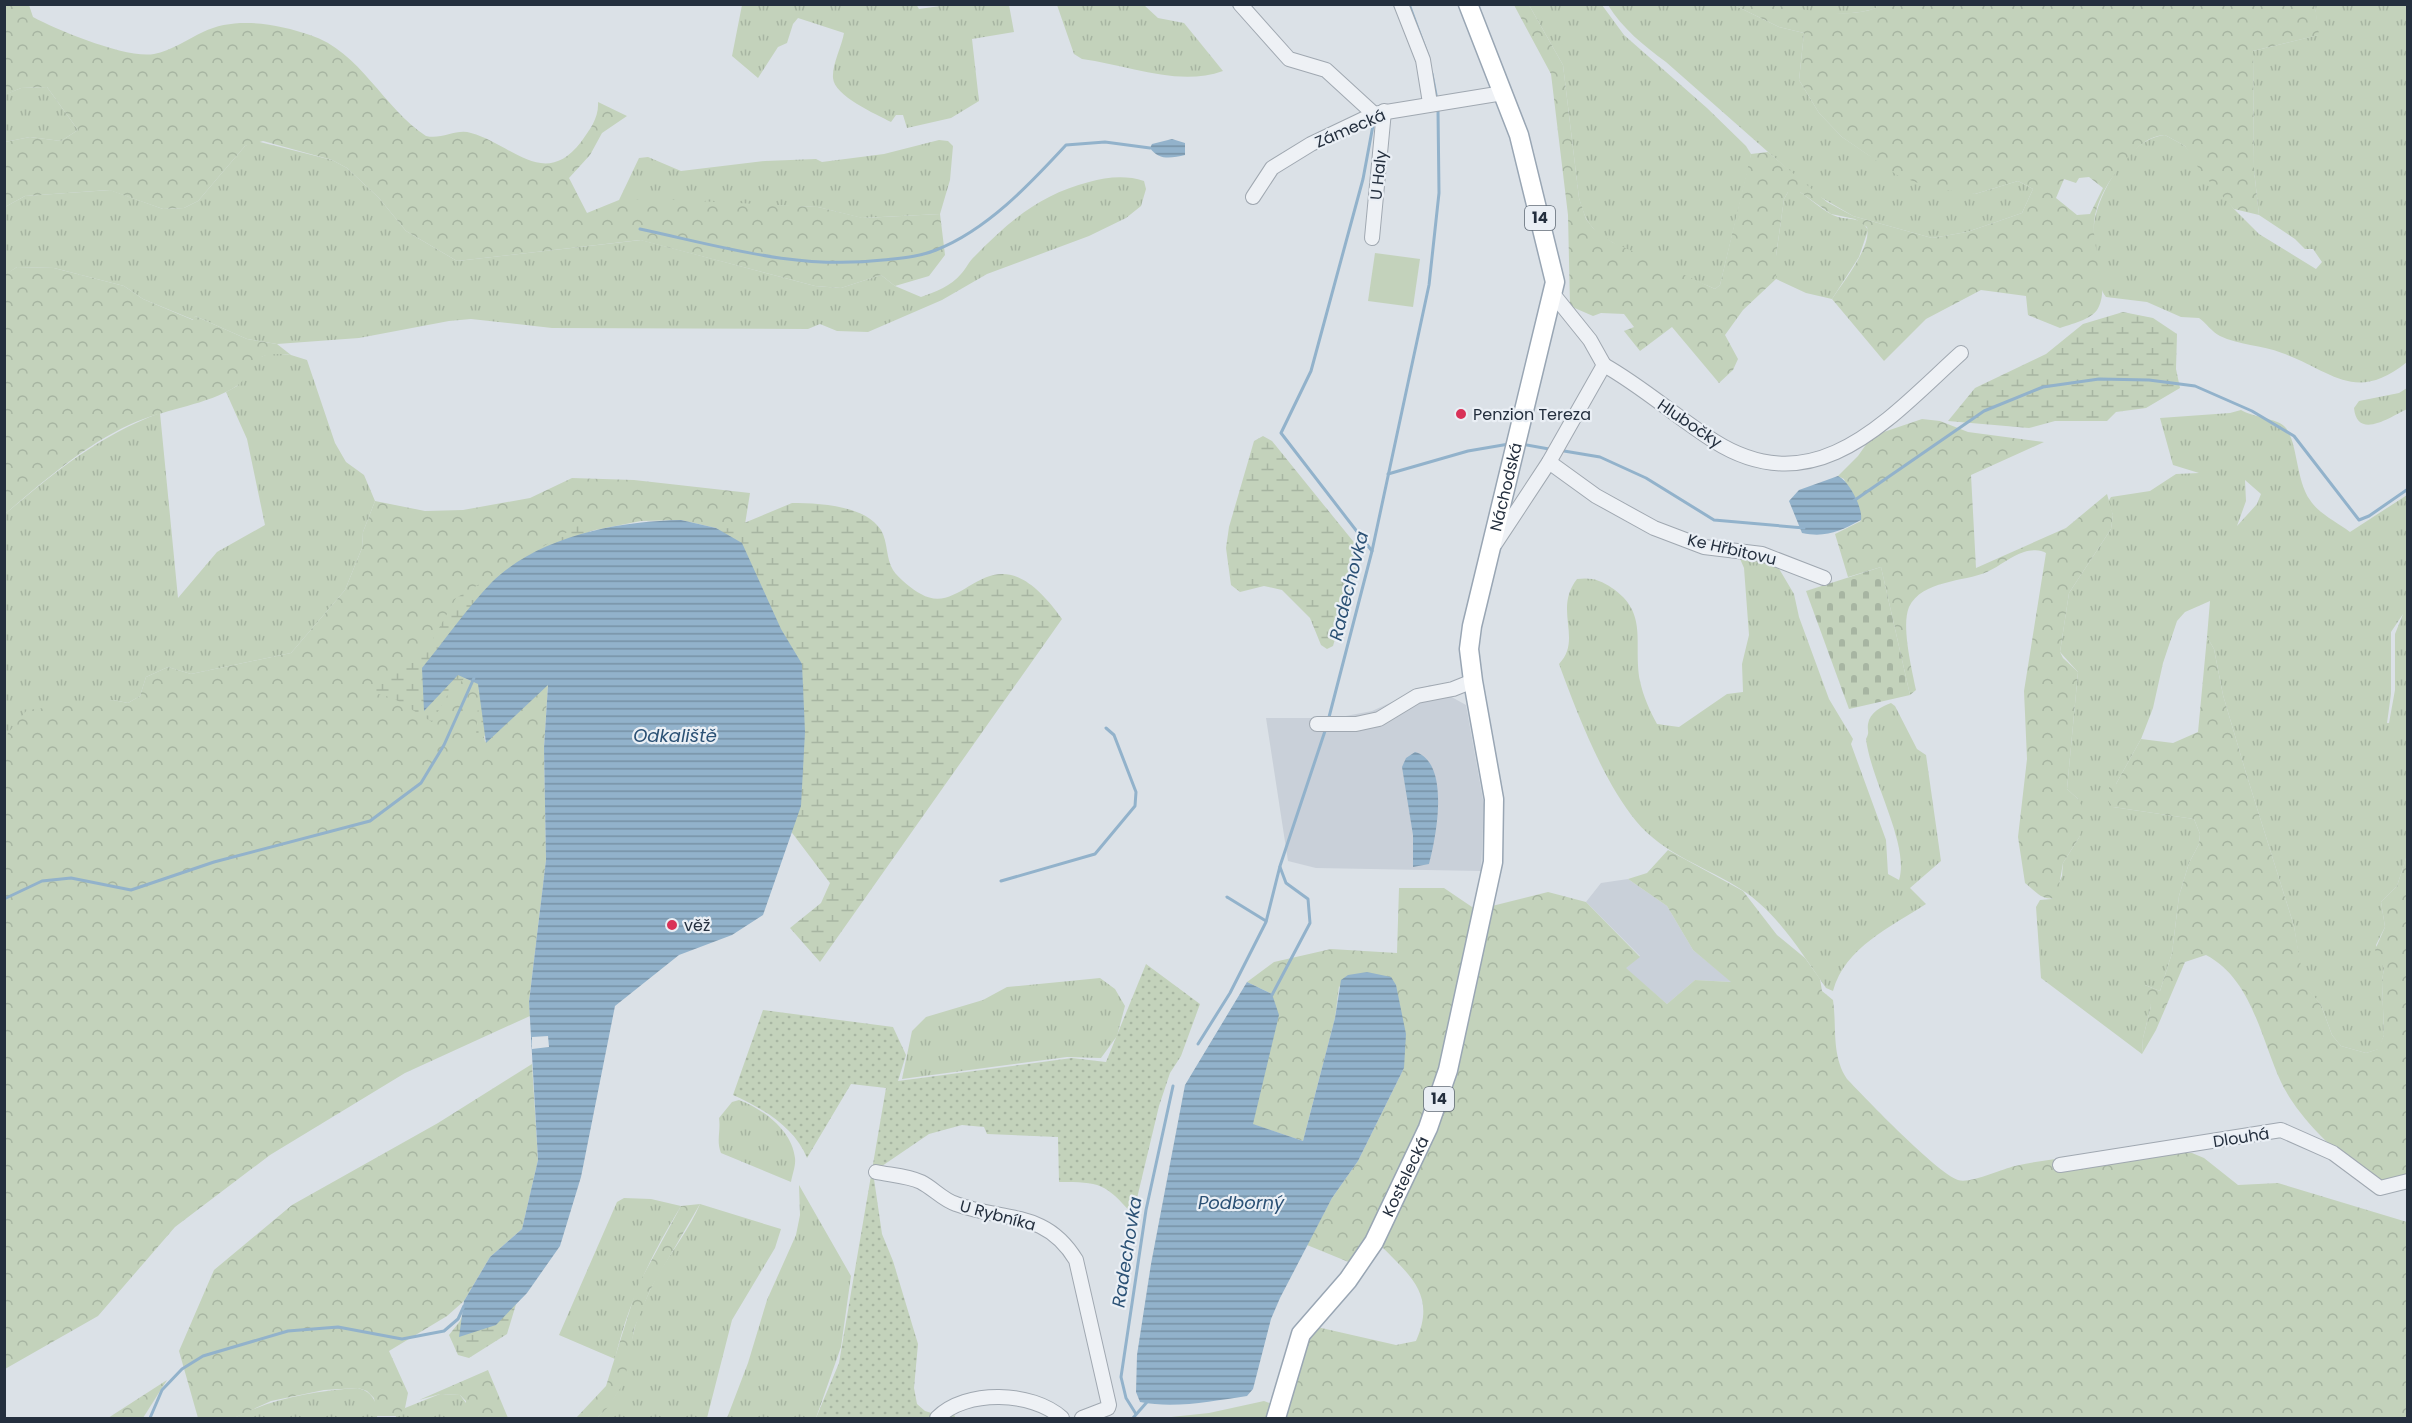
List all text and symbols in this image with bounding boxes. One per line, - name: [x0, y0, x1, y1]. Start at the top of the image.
- street label: Zámecká: [1311, 103, 1389, 154]
- street label: U Haly: [1364, 149, 1393, 201]
- road number: 14: [1525, 206, 1555, 230]
- street label: Hlubočky: [1653, 393, 1727, 453]
- place label: Penzion Tereza: [1473, 403, 1591, 426]
- marker: Penzion Tereza: [1454, 407, 1468, 421]
- street label: Náchodská: [1484, 440, 1528, 534]
- street label: Ke Hřbitovu: [1685, 528, 1779, 571]
- water label: Radechovka: [1323, 529, 1374, 643]
- water label: Odkaliště: [633, 723, 717, 748]
- place label: věž: [684, 914, 710, 937]
- marker: věž: [665, 918, 679, 932]
- road number: 14: [1424, 1087, 1454, 1111]
- street label: Dlouhá: [2211, 1122, 2271, 1153]
- street label: Kostelecká: [1377, 1132, 1435, 1221]
- water label: Podborný: [1198, 1190, 1285, 1215]
- street label: U Rybníka: [957, 1194, 1038, 1237]
- water label: Radechovka: [1105, 1195, 1148, 1309]

